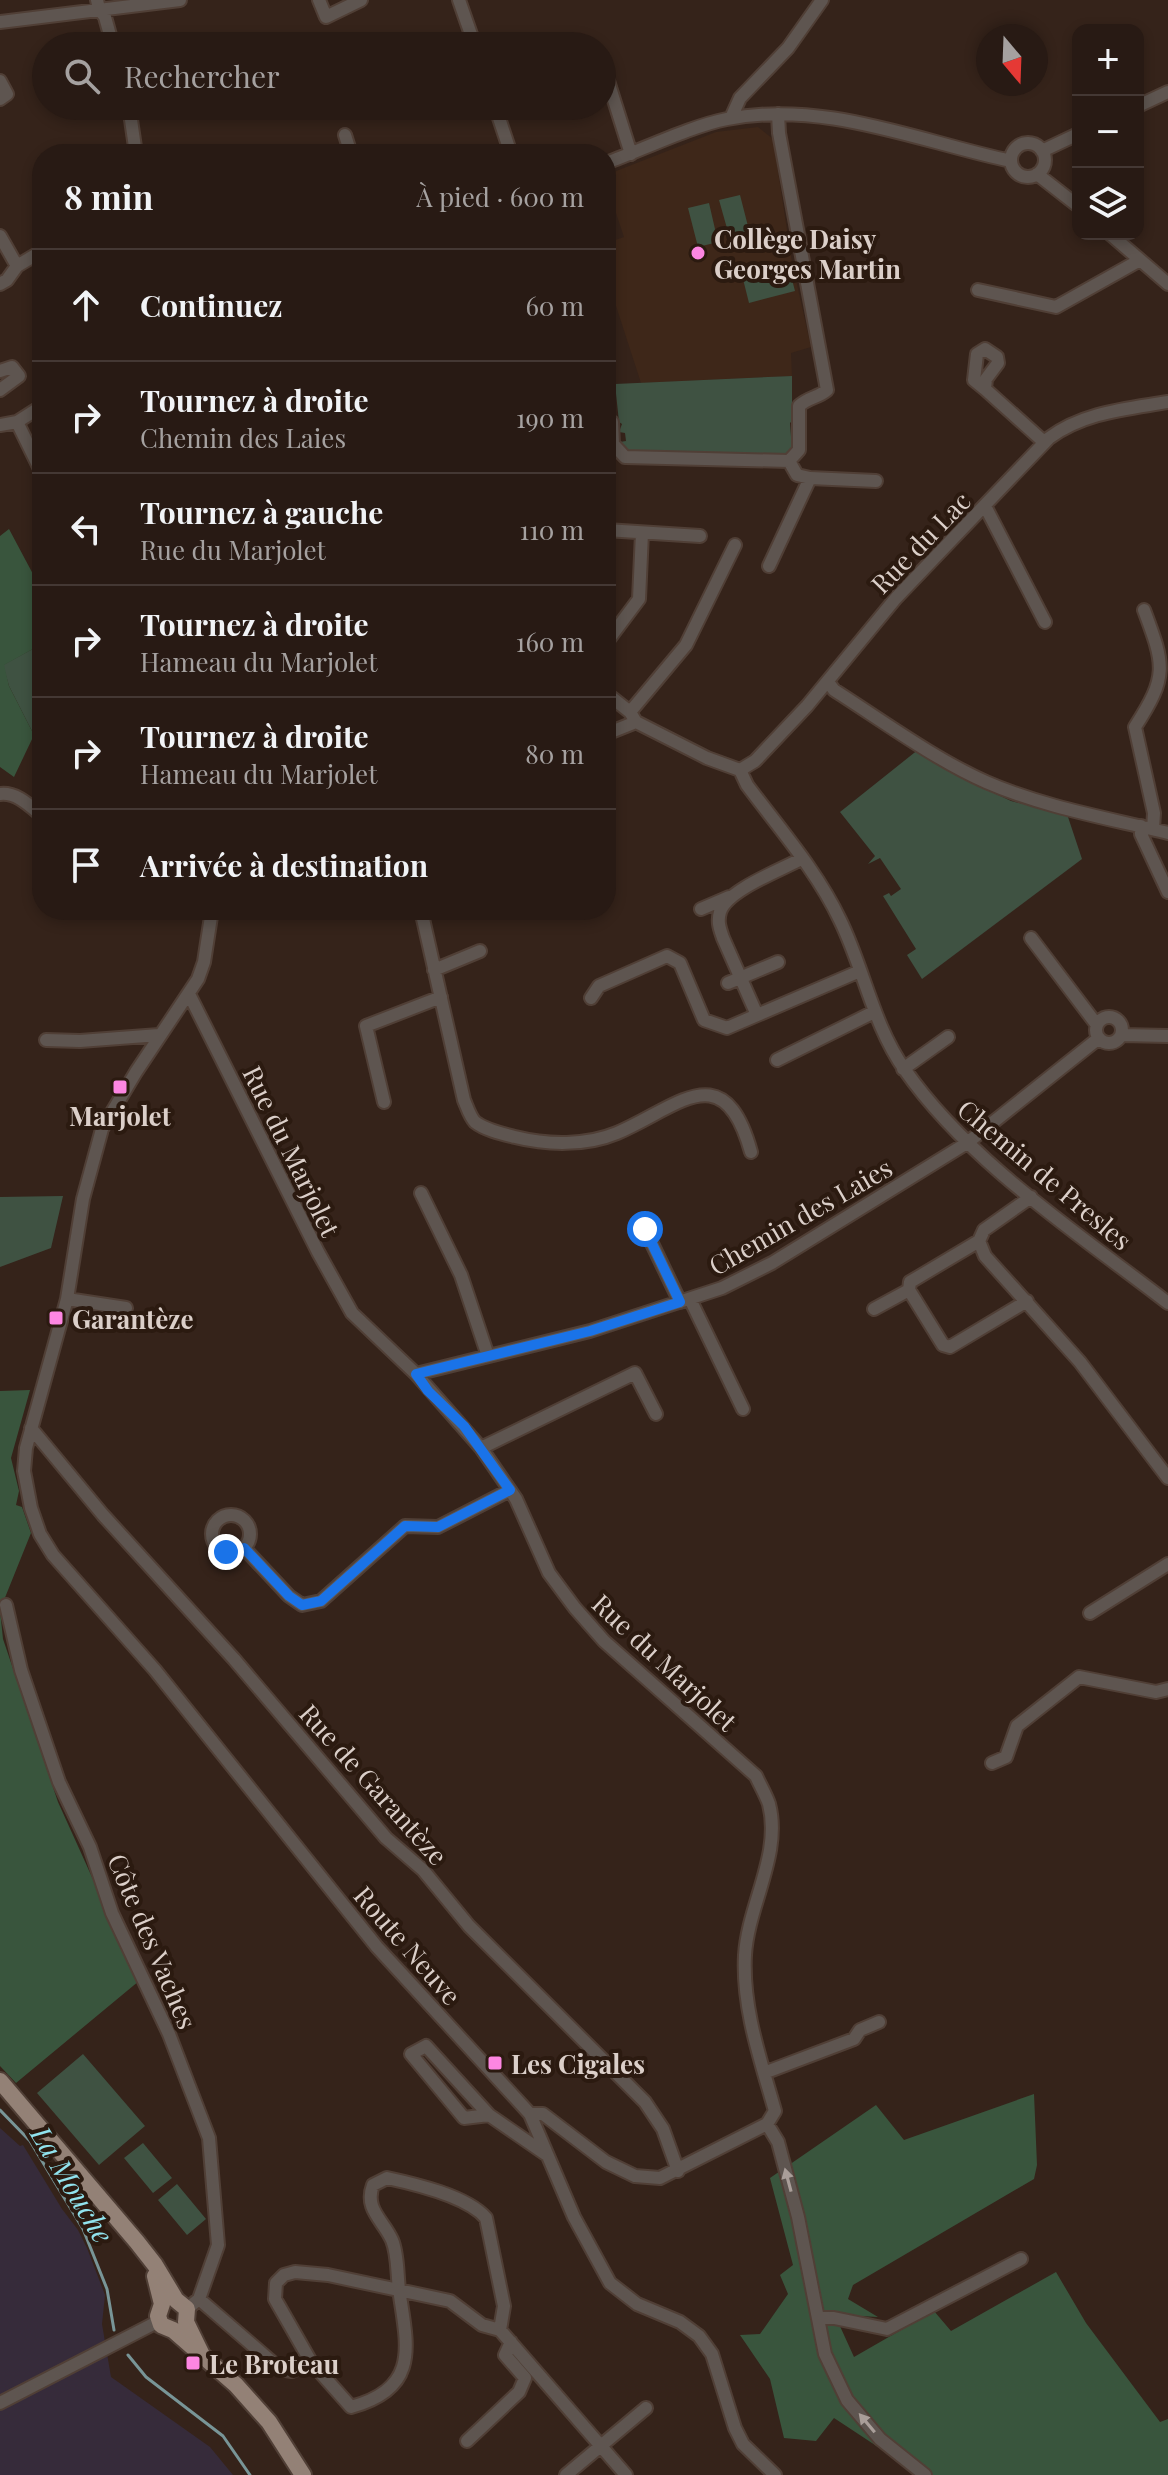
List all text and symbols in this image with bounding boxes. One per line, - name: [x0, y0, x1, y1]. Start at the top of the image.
- north arrow: [976, 24, 1048, 96]
- map controls: [1072, 24, 1144, 240]
- button: +: [1072, 24, 1144, 96]
- search box: [32, 32, 616, 120]
- icon: search: [60, 54, 104, 98]
- text: Rechercher: [124, 56, 280, 96]
- button: −: [1072, 96, 1144, 168]
- button: layers: [1072, 168, 1144, 240]
- text: 8 min: [64, 173, 153, 219]
- text: À pied · 600 m: [416, 179, 584, 214]
- place label: Collège Daisy Georges Martin: [714, 221, 901, 286]
- marker: Collège Daisy Georges Martin: [689, 244, 707, 262]
- icon: ahead: [64, 283, 108, 327]
- text: Continuez: [140, 285, 282, 325]
- text: 60 m: [525, 288, 584, 323]
- text: Tournez à droite: [140, 380, 369, 420]
- icon: right: [64, 395, 108, 439]
- text: 190 m: [516, 400, 584, 435]
- text: Chemin des Laies: [140, 420, 346, 455]
- street label: Rue du Lac: [863, 483, 977, 601]
- text: Tournez à gauche: [140, 492, 383, 532]
- icon: left: [64, 507, 108, 551]
- text: 110 m: [520, 512, 584, 547]
- text: Rue du Marjolet: [140, 532, 326, 567]
- text: Tournez à droite: [140, 604, 369, 644]
- icon: right: [64, 619, 108, 663]
- text: 160 m: [516, 624, 584, 659]
- text: Hameau du Marjolet: [140, 644, 377, 679]
- text: Tournez à droite: [140, 716, 369, 756]
- icon: right: [64, 731, 108, 775]
- text: 80 m: [525, 736, 584, 771]
- text: Hameau du Marjolet: [140, 756, 377, 791]
- icon: arrive: [64, 843, 108, 887]
- text: Arrivée à destination: [140, 845, 428, 885]
- street label: Rue du Marjolet: [236, 1060, 349, 1243]
- marker: Marjolet: [111, 1078, 129, 1096]
- street label: Chemin de Presles: [951, 1091, 1139, 1257]
- place label: Marjolet: [69, 1098, 172, 1133]
- street label: Chemin des Laies: [702, 1149, 898, 1283]
- route start: [627, 1211, 663, 1247]
- place label: Garantèze: [72, 1301, 194, 1336]
- marker: Garantèze: [47, 1309, 65, 1327]
- route end: [208, 1534, 244, 1570]
- street label: Rue du Marjolet: [585, 1586, 745, 1739]
- street label: Rue de Garantèze: [292, 1696, 456, 1872]
- street label: Côte des Vaches: [100, 1848, 206, 2034]
- street label: Route Neuve: [347, 1878, 469, 2012]
- place label: Les Cigales: [511, 2046, 645, 2081]
- marker: Les Cigales: [486, 2054, 504, 2072]
- water label: La Mouche: [23, 2118, 122, 2249]
- one-way arrow: [781, 2167, 793, 2192]
- place label: Le Broteau: [209, 2346, 340, 2381]
- marker: Le Broteau: [184, 2354, 202, 2372]
- one-way arrow: [859, 2414, 876, 2434]

